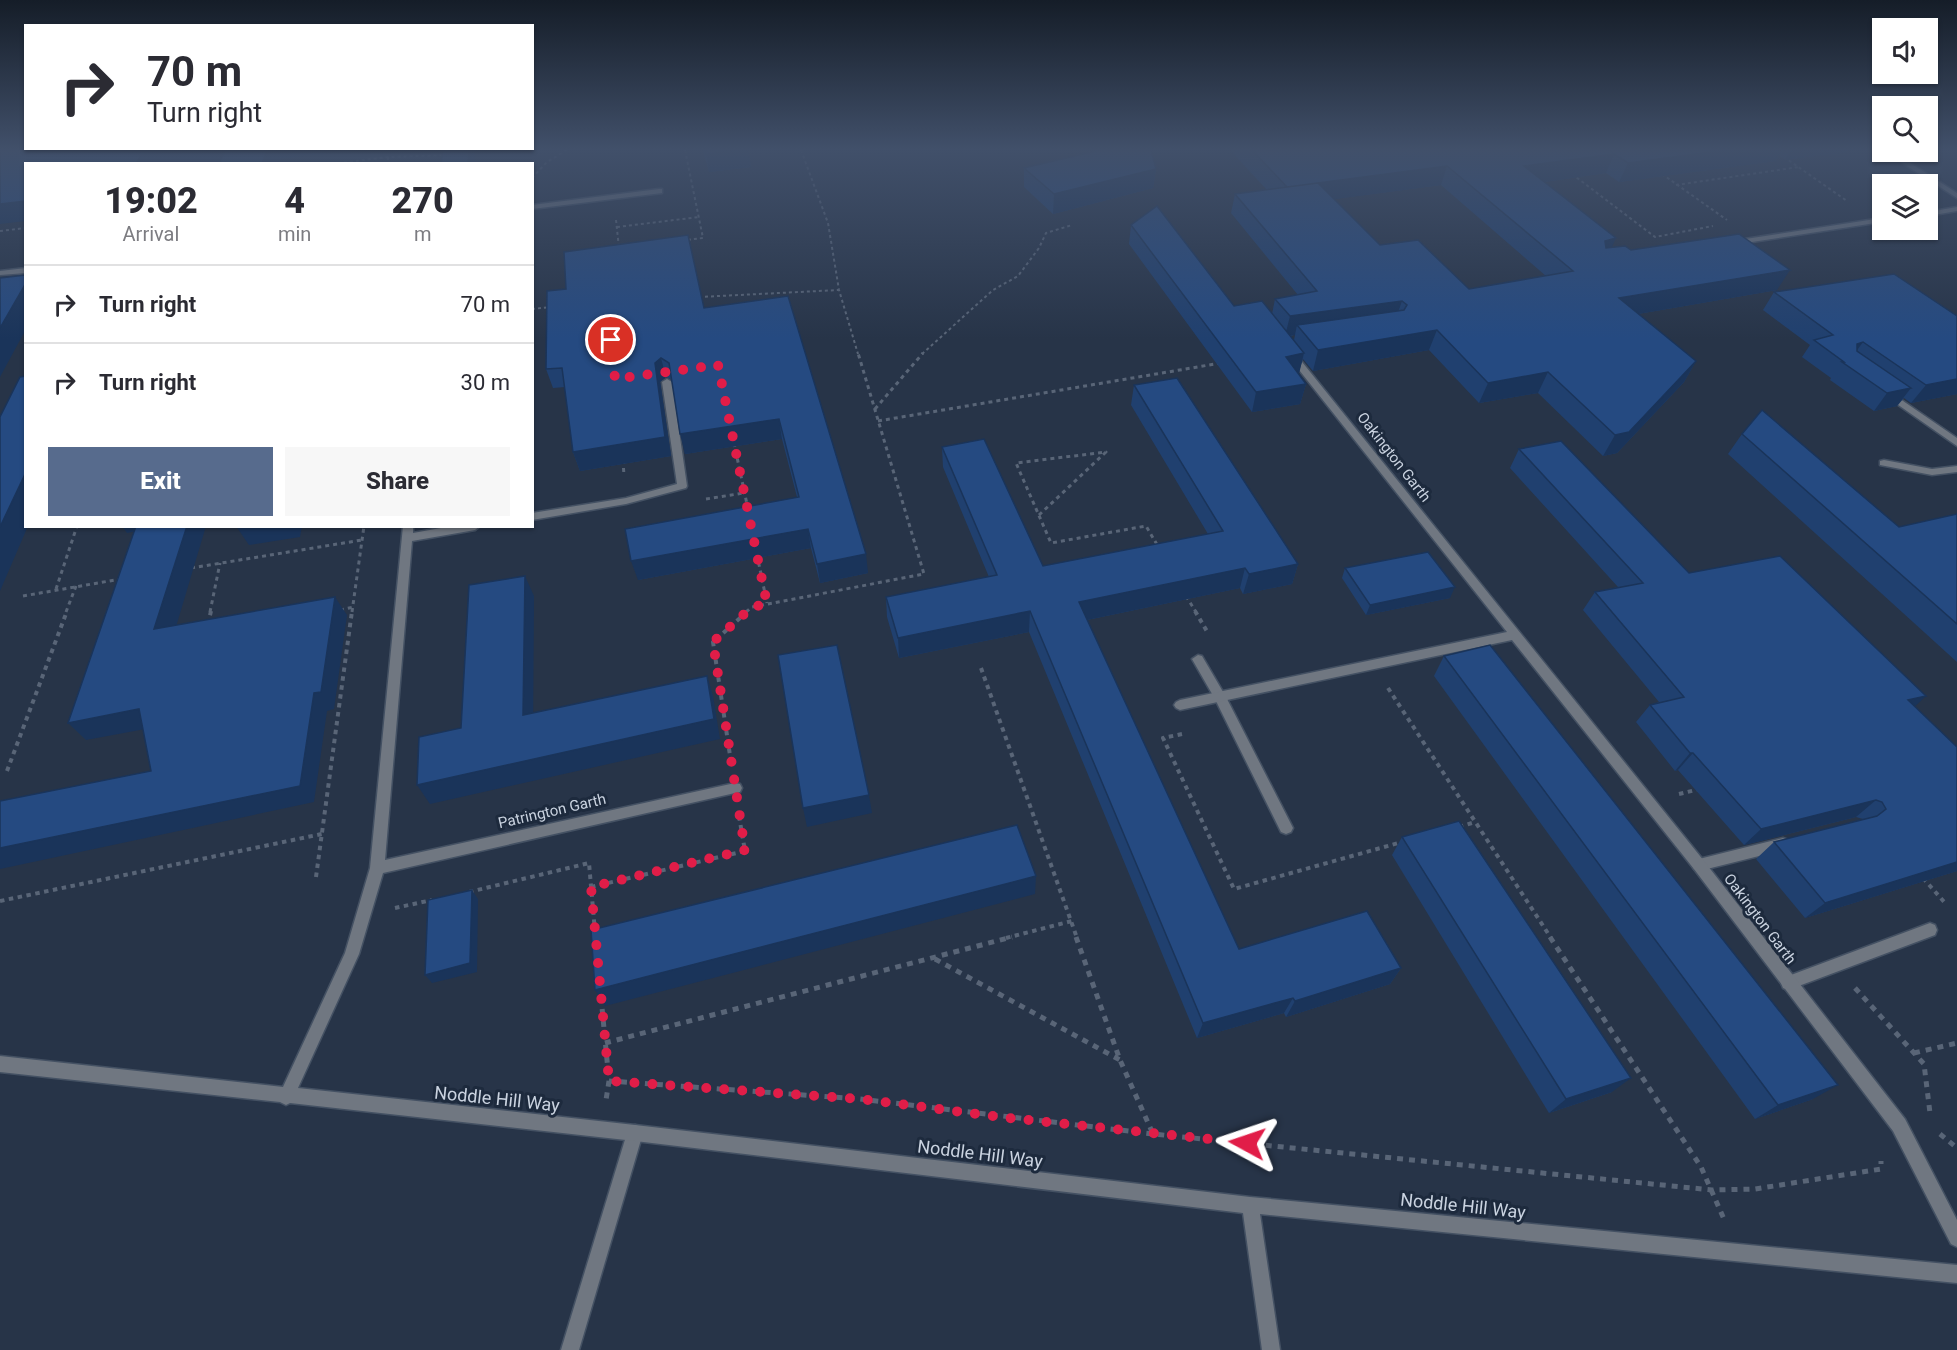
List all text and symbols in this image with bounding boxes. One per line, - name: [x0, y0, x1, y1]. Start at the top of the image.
- map controls: [1872, 18, 1938, 240]
- button: sound: [1872, 18, 1938, 84]
- text: 70 m: [147, 47, 242, 96]
- icon: right: [48, 48, 126, 126]
- button: search: [1872, 96, 1938, 162]
- text: Turn right: [147, 97, 262, 129]
- button: layers: [1872, 174, 1938, 240]
- text: 19:02: [104, 180, 198, 222]
- text: 4: [284, 180, 305, 222]
- text: 270: [392, 180, 454, 222]
- text: Arrival: [123, 222, 179, 246]
- text: min: [278, 222, 311, 246]
- text: m: [414, 222, 431, 246]
- icon: right: [48, 288, 81, 321]
- text: Turn right: [99, 292, 196, 317]
- text: 70 m: [461, 292, 510, 317]
- pin: [585, 314, 636, 365]
- icon: arrive: [594, 323, 627, 356]
- icon: right: [48, 366, 81, 399]
- text: Turn right: [99, 370, 196, 395]
- text: 30 m: [461, 370, 510, 395]
- street label: Oakington Garth: [1353, 409, 1435, 505]
- button: Exit: [48, 447, 273, 516]
- button: Share: [285, 447, 510, 516]
- street label: Patrington Garth: [496, 790, 608, 832]
- street label: Oakington Garth: [1720, 870, 1800, 968]
- street label: Noddle Hill Way: [433, 1081, 561, 1116]
- position arrow: [1215, 1111, 1279, 1175]
- street label: Noddle Hill Way: [916, 1135, 1044, 1172]
- street label: Noddle Hill Way: [1399, 1188, 1527, 1223]

